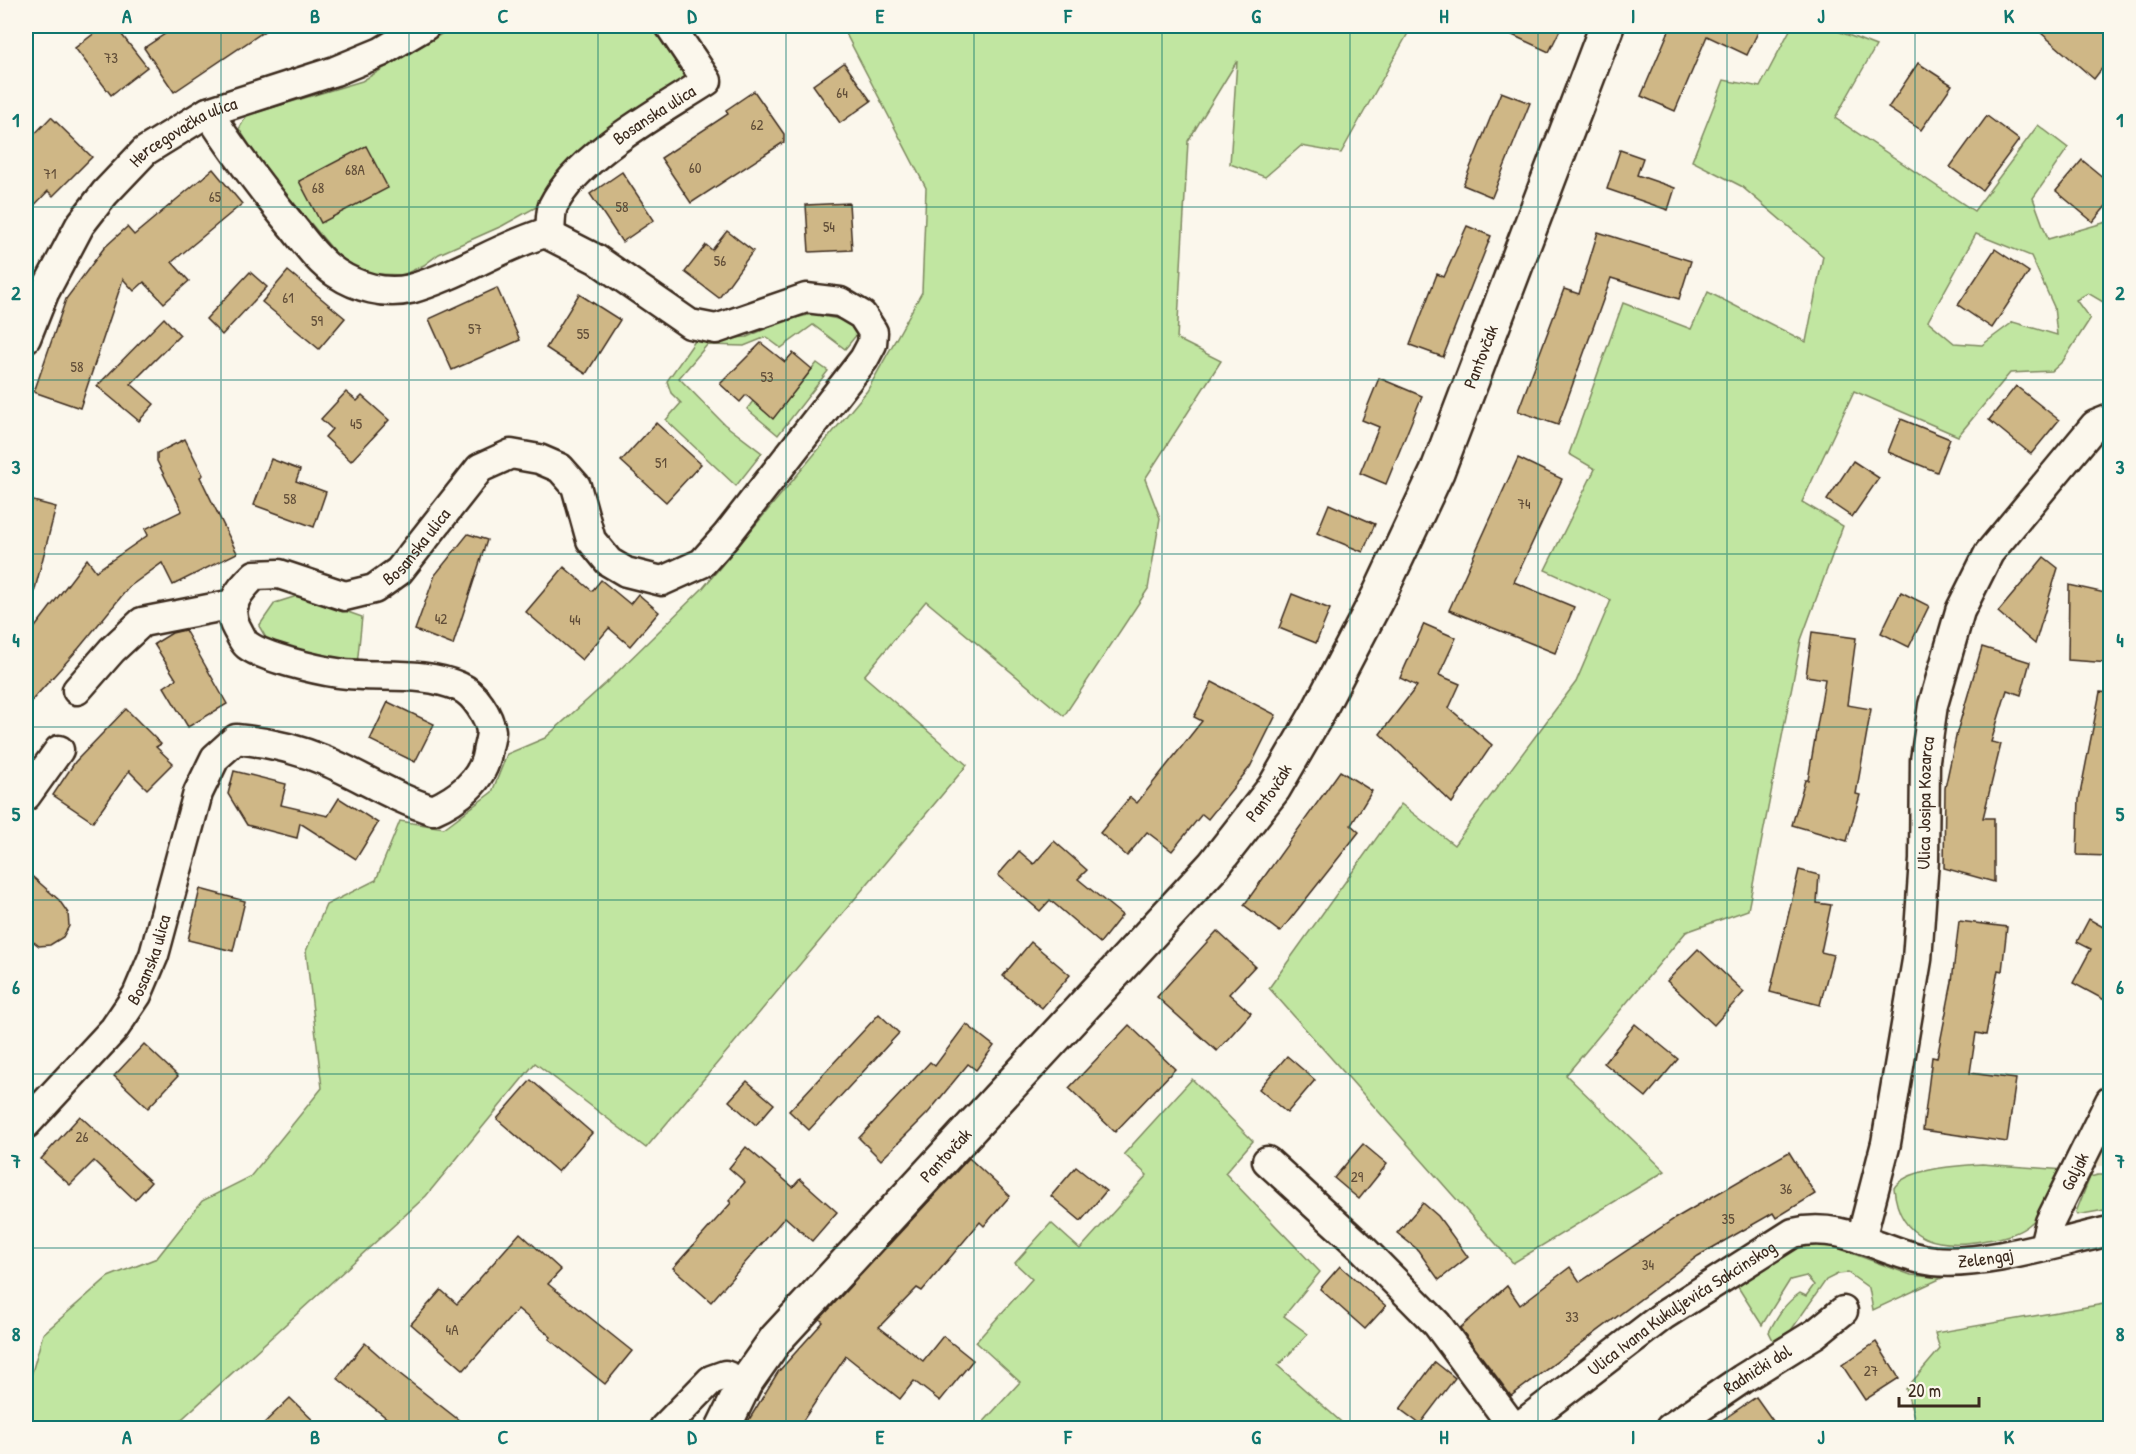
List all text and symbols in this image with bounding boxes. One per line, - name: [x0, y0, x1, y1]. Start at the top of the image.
- text: A: [122, 2, 132, 29]
- text: B: [310, 2, 320, 29]
- text: C: [498, 2, 509, 29]
- text: D: [687, 2, 697, 29]
- text: E: [876, 2, 885, 29]
- text: F: [1063, 2, 1073, 29]
- text: G: [1251, 2, 1261, 29]
- text: H: [1439, 2, 1449, 29]
- text: I: [1631, 2, 1635, 29]
- text: J: [1817, 2, 1825, 29]
- text: K: [2004, 2, 2015, 29]
- house number: 73: [104, 47, 118, 68]
- street label: Bosanska ulica: [607, 78, 700, 151]
- house number: 64: [836, 82, 848, 103]
- street label: Hercegovačka ulica: [123, 90, 240, 172]
- text: 1: [12, 106, 20, 133]
- text: 1: [2116, 106, 2124, 133]
- house number: 62: [750, 114, 764, 135]
- house number: 60: [689, 157, 702, 178]
- house number: 68A: [345, 159, 366, 180]
- house number: 71: [44, 163, 56, 184]
- house number: 68: [312, 177, 324, 198]
- house number: 65: [209, 186, 222, 207]
- house number: 58: [616, 196, 628, 217]
- house number: 54: [823, 216, 835, 237]
- house number: 56: [714, 250, 726, 271]
- text: 2: [11, 279, 21, 306]
- text: 2: [2115, 279, 2125, 306]
- house number: 61: [282, 287, 294, 308]
- house number: 59: [311, 310, 323, 331]
- house number: 57: [468, 318, 482, 339]
- street label: Pantovčak: [1457, 321, 1504, 392]
- house number: 55: [577, 323, 590, 344]
- house number: 58: [71, 356, 83, 377]
- house number: 53: [760, 366, 774, 387]
- house number: 45: [350, 413, 363, 434]
- house number: 51: [655, 452, 667, 473]
- text: 3: [12, 453, 21, 480]
- text: 3: [2116, 453, 2125, 480]
- house number: 58: [284, 488, 296, 509]
- house number: 74: [1517, 493, 1531, 514]
- street label: Bosanska ulica: [377, 503, 456, 591]
- house number: 42: [435, 608, 447, 629]
- house number: 44: [569, 609, 581, 630]
- text: 4: [12, 626, 20, 653]
- text: 4: [2116, 626, 2124, 653]
- street label: Ulica Josipa Kozarca: [1910, 735, 1940, 870]
- street label: Pantovčak: [1239, 758, 1298, 827]
- text: 5: [12, 800, 21, 827]
- text: 5: [2116, 800, 2125, 827]
- street label: Bosanska ulica: [121, 912, 176, 1010]
- text: 6: [12, 973, 20, 1000]
- text: 6: [2116, 973, 2124, 1000]
- street label: Pantovčak: [914, 1122, 977, 1188]
- house number: 26: [75, 1126, 89, 1147]
- text: 7: [10, 1147, 21, 1174]
- text: 7: [2114, 1147, 2125, 1174]
- street label: Goljak: [2055, 1148, 2095, 1195]
- house number: 29: [1351, 1166, 1364, 1187]
- house number: 36: [1780, 1178, 1792, 1199]
- house number: 35: [1721, 1208, 1735, 1229]
- street label: Ulica Ivana Kukuljevića Sakcinskog: [1582, 1234, 1780, 1381]
- street label: Zelengaj: [1957, 1241, 2016, 1273]
- house number: 34: [1642, 1254, 1655, 1275]
- house number: 33: [1565, 1306, 1579, 1327]
- house number: 4A: [446, 1319, 459, 1340]
- text: 8: [12, 1320, 21, 1347]
- text: 8: [2116, 1320, 2125, 1347]
- street label: Radnički dol: [1718, 1338, 1796, 1400]
- house number: 27: [1864, 1360, 1878, 1381]
- scale bar: [1899, 1370, 1978, 1408]
- text: 20 m: [1908, 1378, 1941, 1403]
- text: A: [122, 1423, 132, 1450]
- text: B: [310, 1423, 320, 1450]
- text: C: [498, 1423, 509, 1450]
- text: D: [687, 1423, 697, 1450]
- text: E: [876, 1423, 885, 1450]
- text: F: [1063, 1423, 1073, 1450]
- text: G: [1251, 1423, 1261, 1450]
- text: H: [1439, 1423, 1449, 1450]
- text: I: [1631, 1423, 1635, 1450]
- text: J: [1817, 1423, 1825, 1450]
- text: K: [2004, 1423, 2015, 1450]

